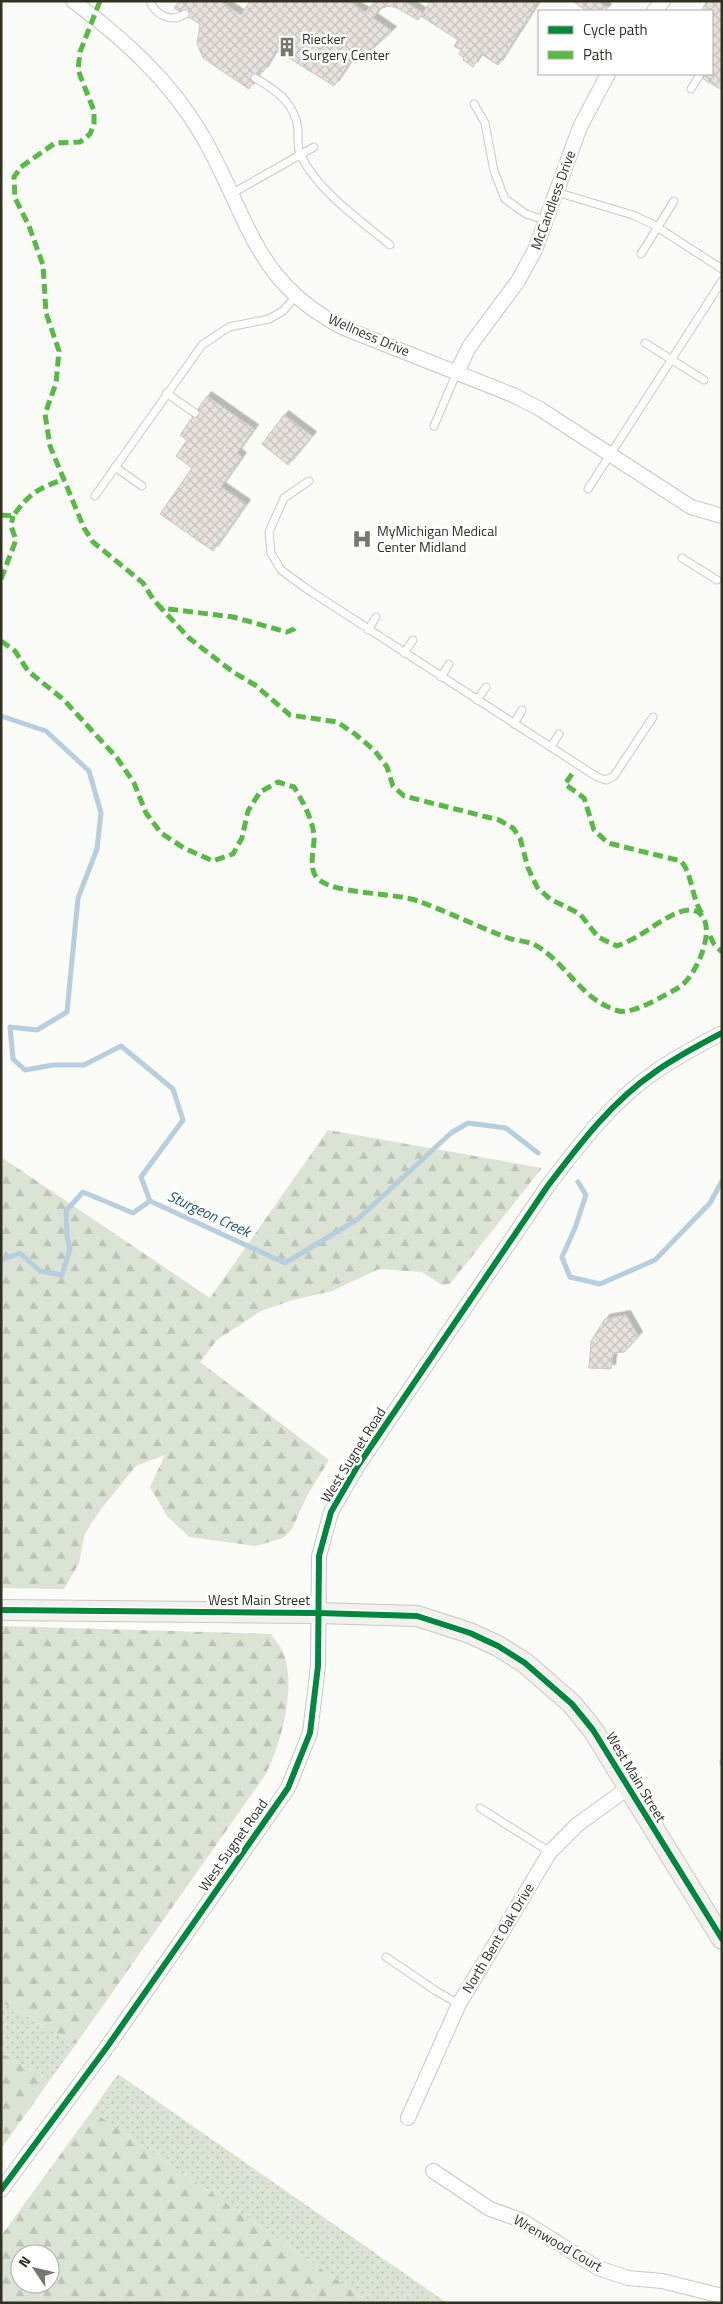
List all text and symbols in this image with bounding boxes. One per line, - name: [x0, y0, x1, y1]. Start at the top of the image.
- legend: [538, 10, 713, 75]
- text: Cycle path: [583, 18, 648, 41]
- place label: Riecker Surgery Center: [302, 28, 390, 65]
- building icon: Riecker Surgery Center: [276, 36, 298, 58]
- text: Path: [583, 43, 613, 66]
- street label: McCandless Drive: [525, 147, 580, 252]
- street label: Wellness Drive: [325, 308, 413, 361]
- place label: MyMichigan Medical Center Midland: [377, 520, 497, 557]
- hospital icon: MyMichigan Medical Center Midland: [351, 528, 373, 550]
- water label: Sturgeon Creek: [164, 1184, 257, 1244]
- street label: West Sugnet Road: [315, 1403, 390, 1506]
- street label: West Main Street: [208, 1589, 310, 1610]
- street label: West Main Street: [601, 1728, 672, 1826]
- street label: West Sugnet Road: [193, 1794, 272, 1895]
- street label: North Bent Oak Drive: [456, 1879, 539, 1997]
- street label: Wrenwood Court: [510, 2209, 607, 2277]
- north arrow: [10, 2244, 60, 2294]
- text: N: [13, 2251, 35, 2271]

